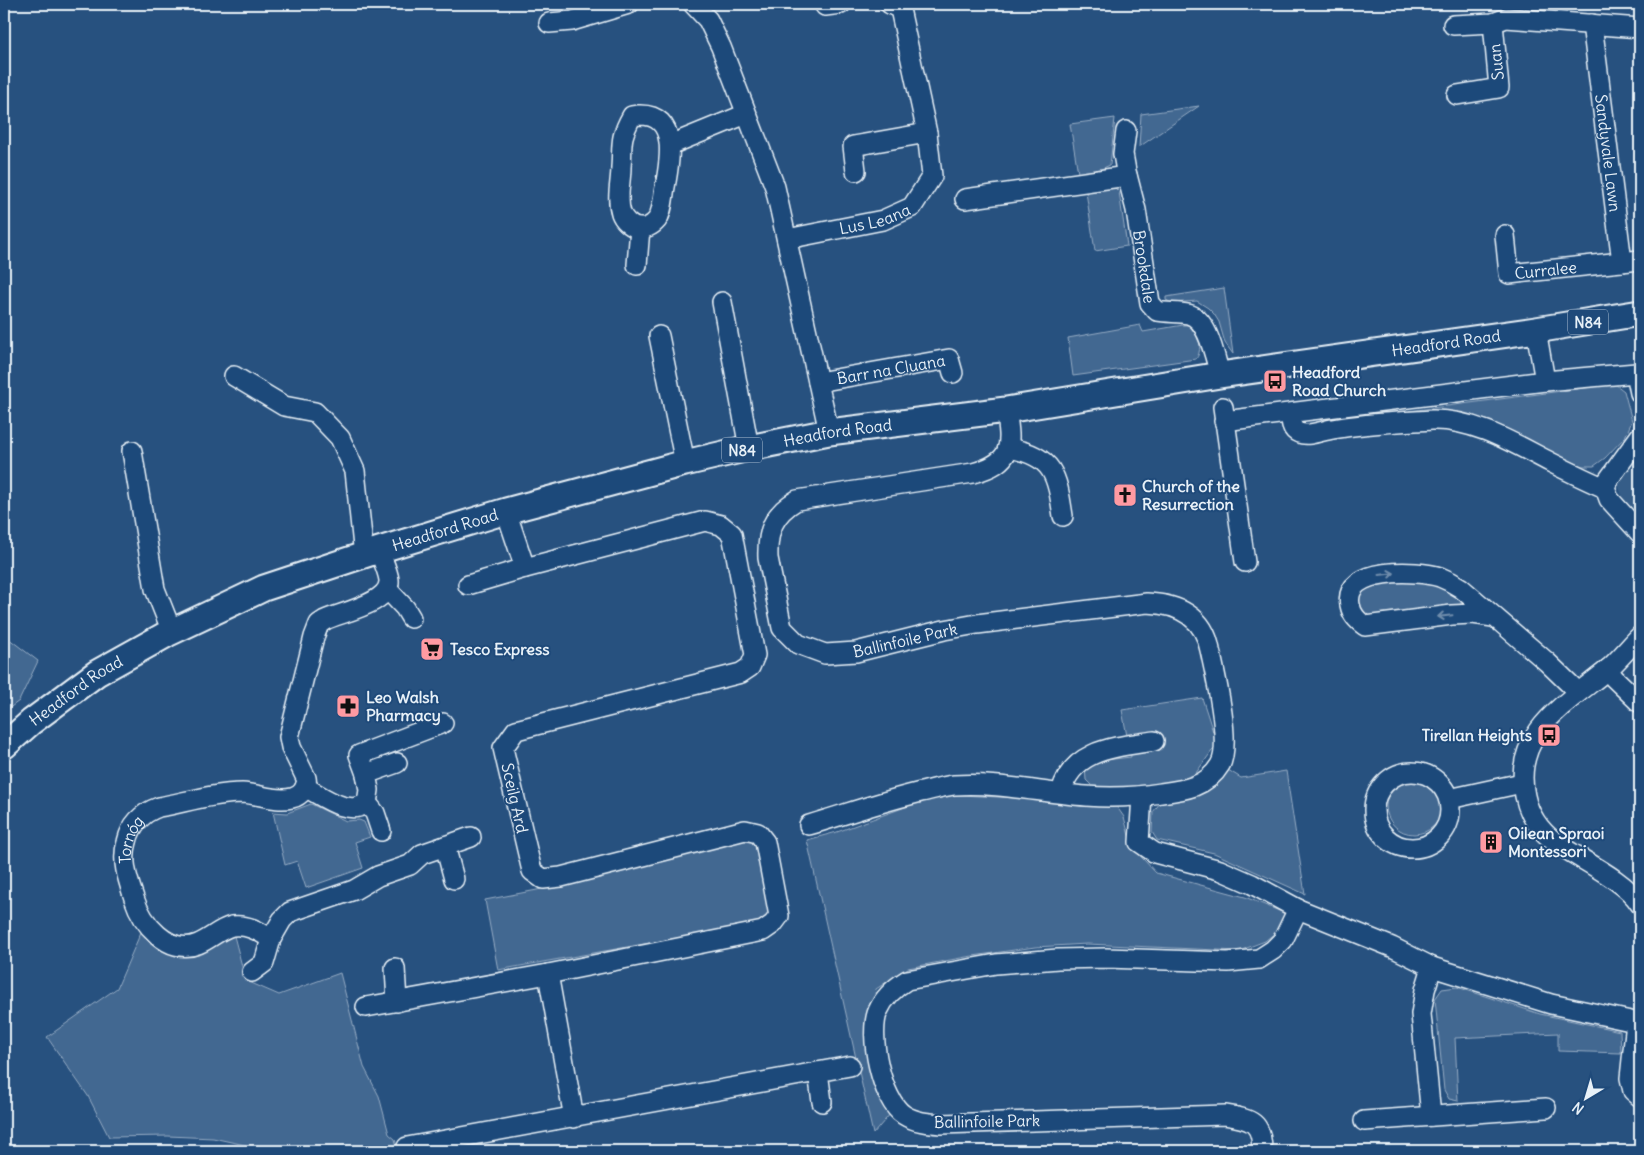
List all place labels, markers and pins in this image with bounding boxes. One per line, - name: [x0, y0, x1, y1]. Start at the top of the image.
- place label: Headford Road Church: [1292, 362, 1386, 400]
- bus stop icon: Headford Road Church: [1262, 368, 1288, 394]
- place label: Church of the Resurrection: [1142, 476, 1240, 514]
- church icon: Church of the Resurrection: [1112, 482, 1138, 508]
- supermarket icon: Tesco Express: [419, 636, 445, 662]
- place label: Tesco Express: [450, 639, 549, 660]
- place label: Leo Walsh Pharmacy: [366, 687, 441, 726]
- pharmacy icon: Leo Walsh Pharmacy: [335, 693, 361, 719]
- bus stop icon: Tirellan Heights: [1536, 722, 1562, 748]
- place label: Tirellan Heights: [1422, 725, 1532, 746]
- place label: Oilean Spraoi Montessori: [1508, 823, 1604, 861]
- building icon: Oilean Spraoi Montessori: [1478, 829, 1504, 855]

